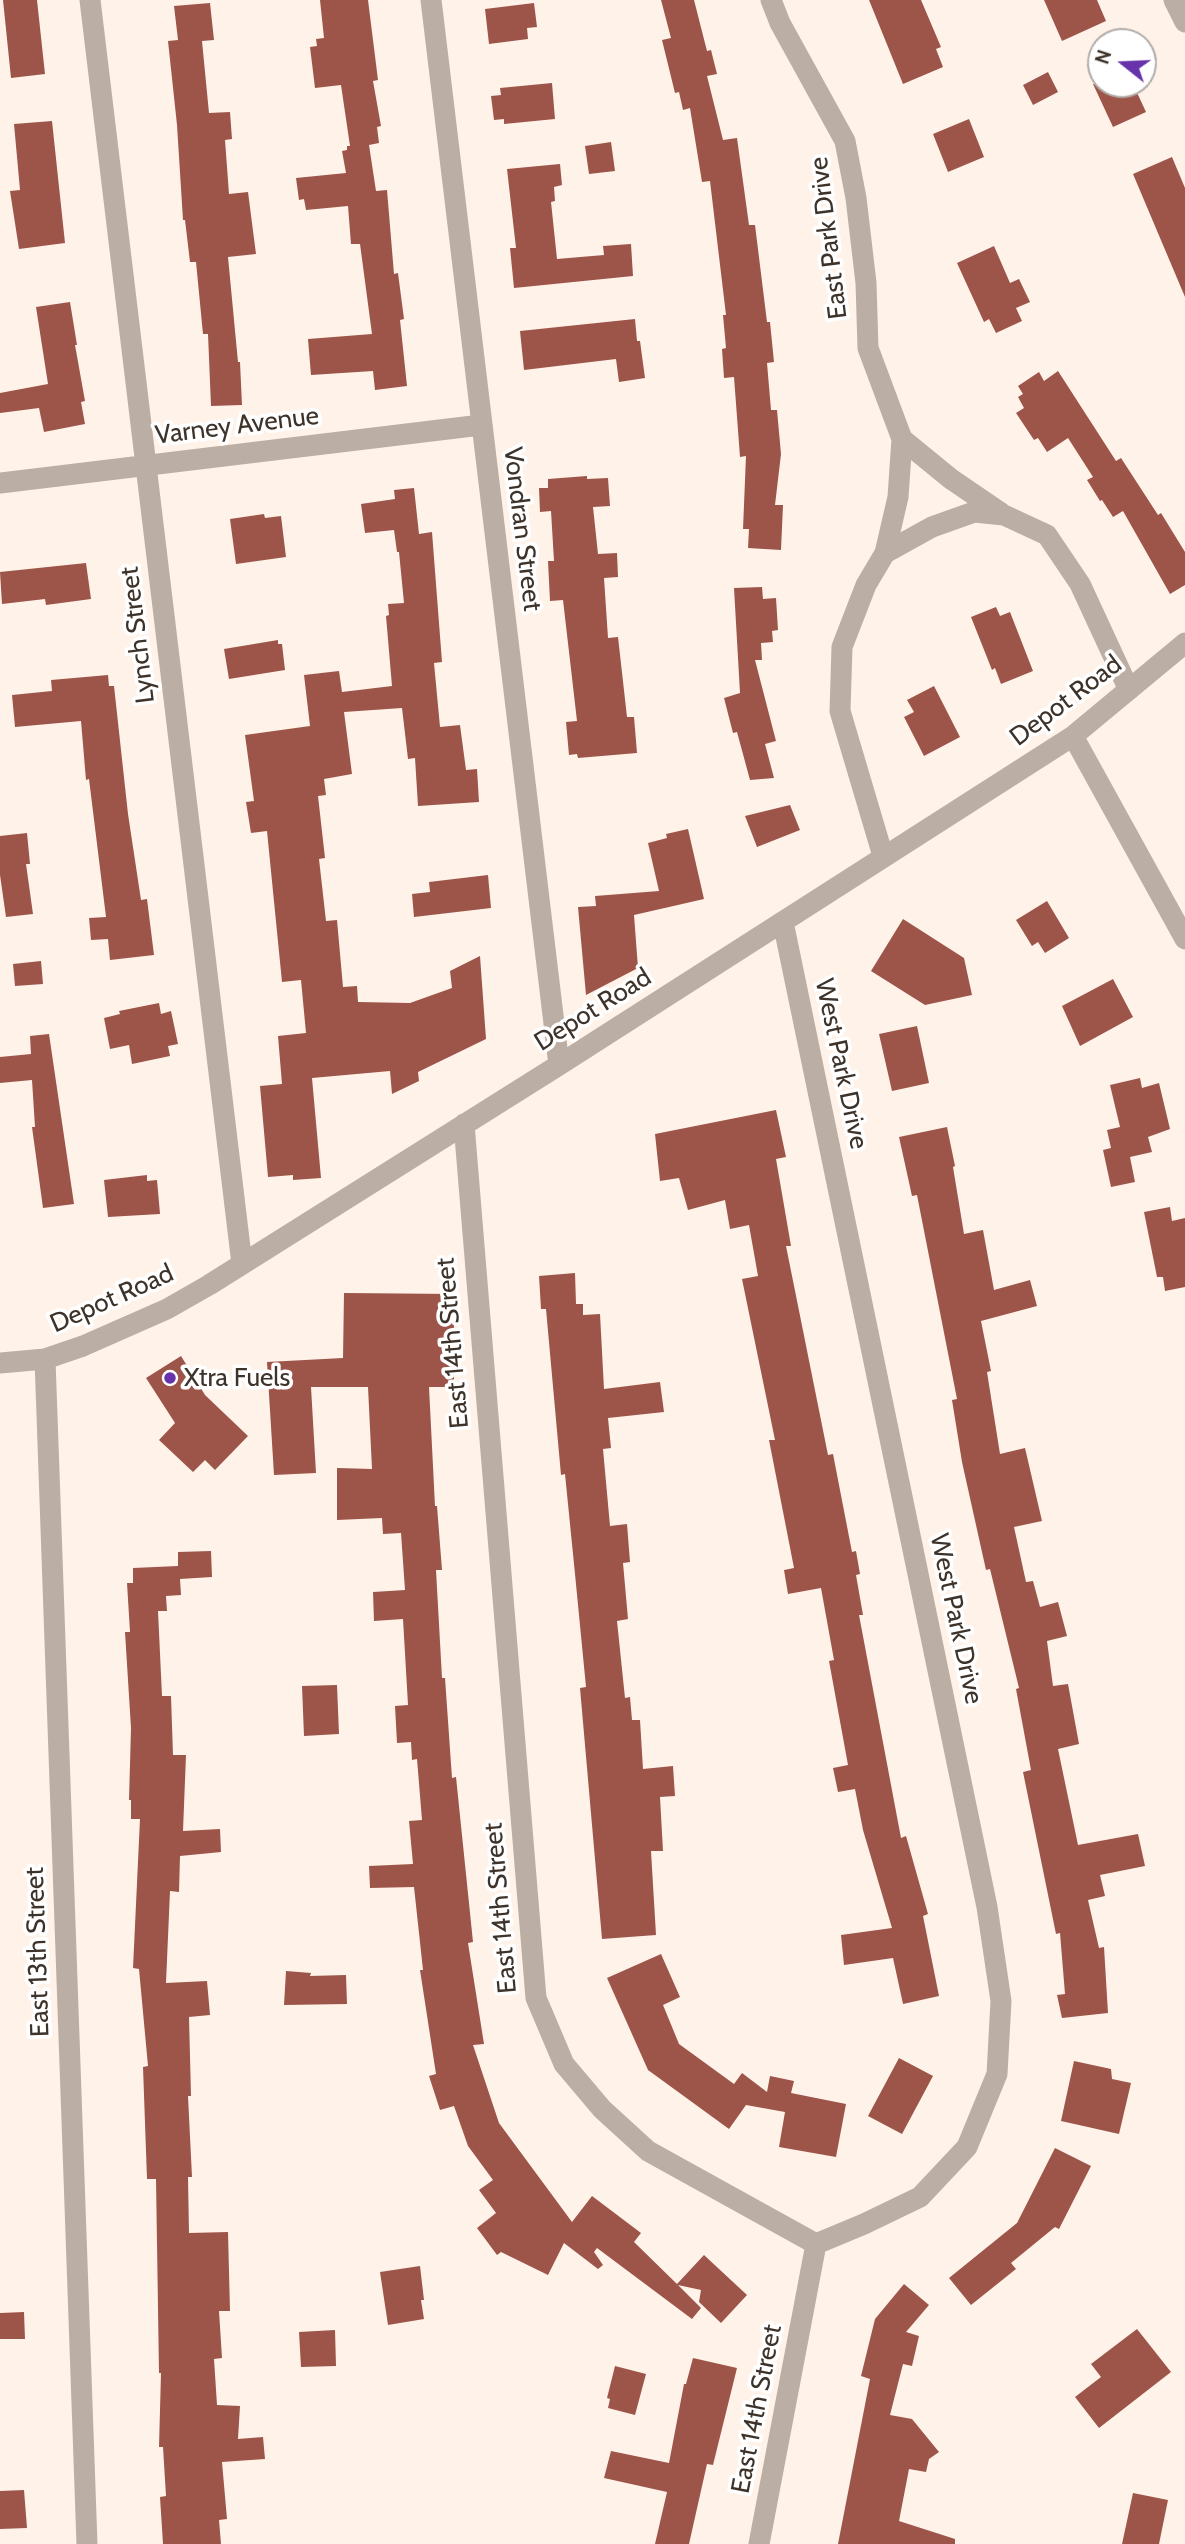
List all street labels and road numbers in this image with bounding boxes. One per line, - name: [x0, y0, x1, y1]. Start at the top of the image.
- street label: East Park Drive: [804, 155, 854, 321]
- street label: Varney Avenue: [153, 400, 321, 452]
- street label: Vondran Street: [496, 445, 548, 613]
- street label: Lynch Street: [114, 565, 162, 705]
- street label: Depot Road: [1004, 649, 1128, 753]
- street label: Depot Road: [529, 962, 657, 1058]
- street label: West Park Drive: [808, 976, 874, 1152]
- street label: East 14th Street: [430, 1256, 476, 1430]
- street label: Depot Road: [46, 1258, 178, 1340]
- street label: West Park Drive: [923, 1531, 989, 1707]
- street label: East 14th Street: [478, 1821, 524, 1995]
- street label: East 13th Street: [19, 1866, 57, 2038]
- street label: East 14th Street: [725, 2322, 789, 2496]

